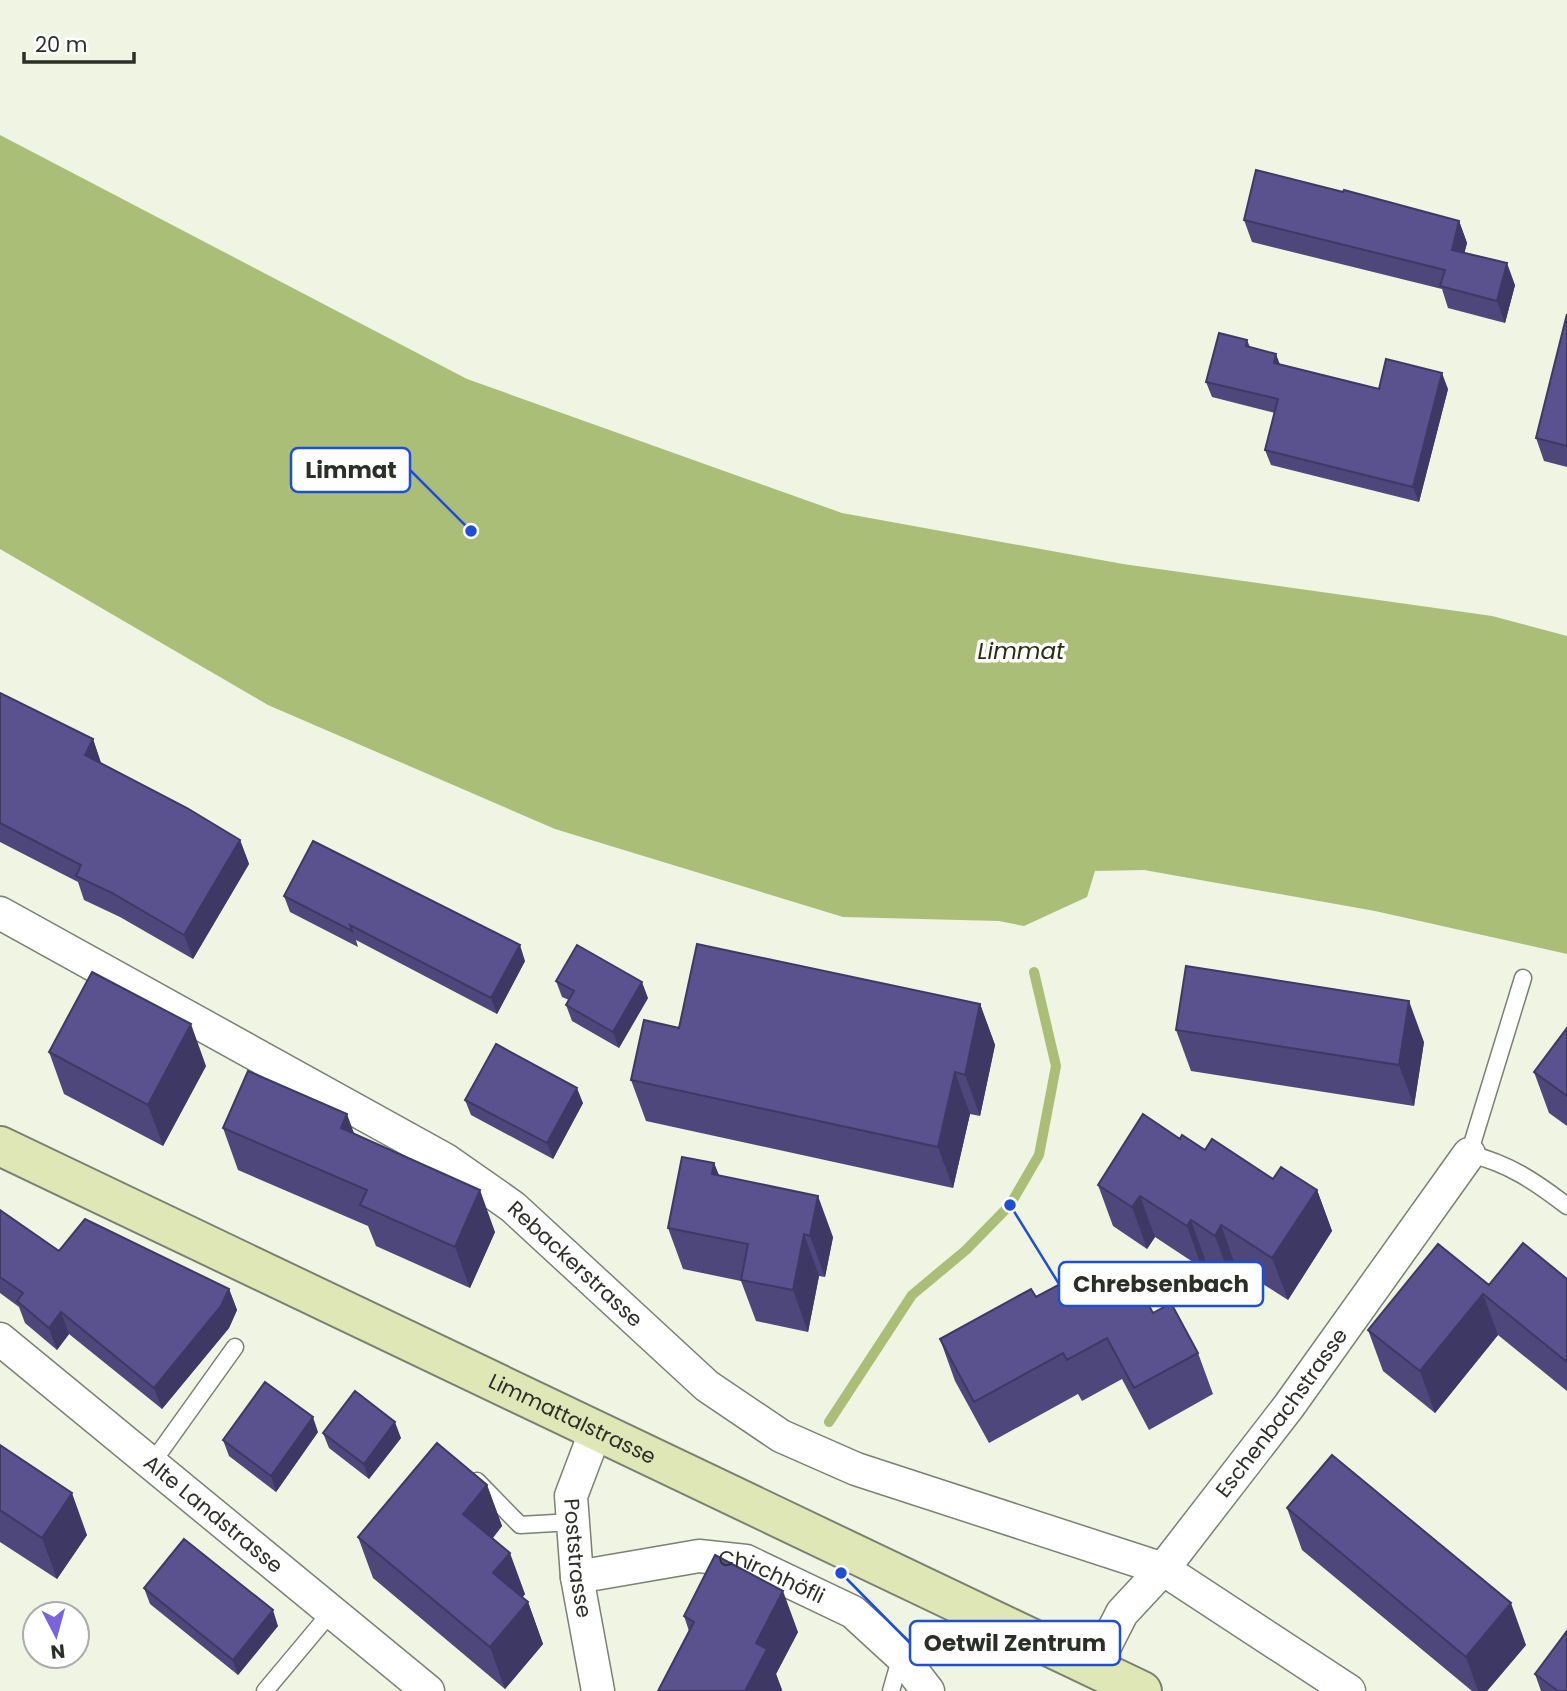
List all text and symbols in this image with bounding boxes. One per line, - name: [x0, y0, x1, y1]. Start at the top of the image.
- scale bar: [24, 21, 135, 65]
- text: 20 m: [35, 30, 88, 59]
- callout: Limmat: [291, 448, 410, 492]
- text: Limmat: [305, 454, 397, 486]
- water label: Limmat: [978, 635, 1065, 667]
- street label: Rebackerstrasse: [501, 1194, 649, 1334]
- callout: Chrebsenbach: [1059, 1262, 1263, 1306]
- text: Chrebsenbach: [1073, 1268, 1249, 1300]
- street label: Eschenbachstrasse: [1208, 1322, 1354, 1503]
- street label: Limmattalstrasse: [484, 1366, 661, 1471]
- street label: Alte Landstrasse: [138, 1448, 289, 1580]
- street label: Poststrasse: [557, 1497, 599, 1620]
- street label: Chirchhöfli: [717, 1543, 830, 1610]
- north arrow: [21, 1600, 91, 1670]
- callout: Oetwil Zentrum: [910, 1621, 1120, 1665]
- text: Oetwil Zentrum: [924, 1627, 1106, 1659]
- text: N: [49, 1637, 66, 1666]

